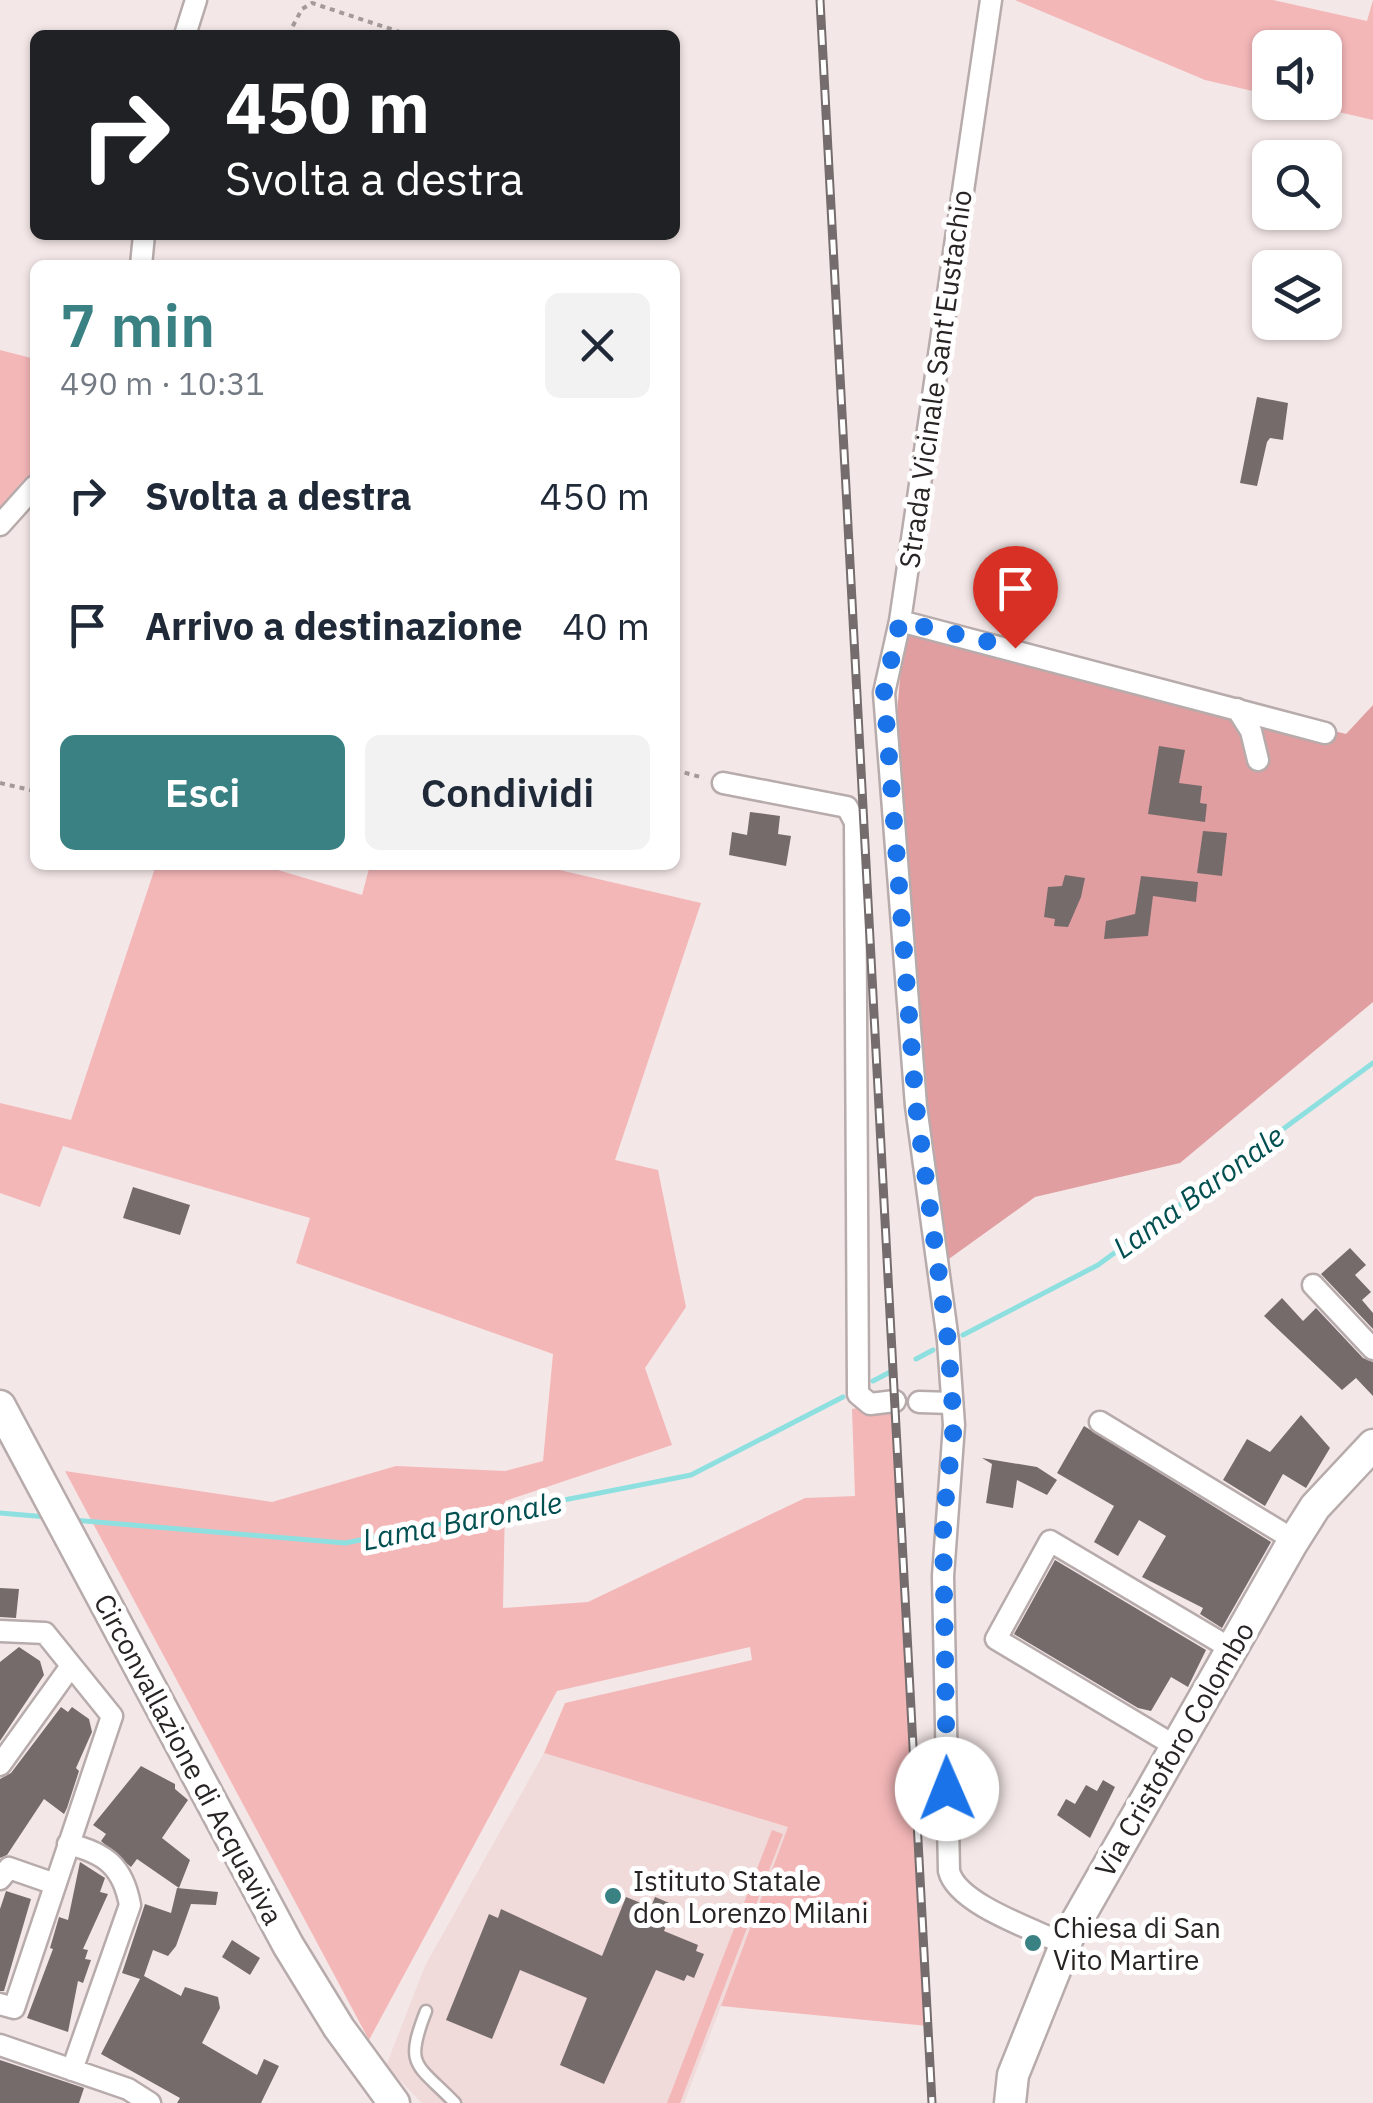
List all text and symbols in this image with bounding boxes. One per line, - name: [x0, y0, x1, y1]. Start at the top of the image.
- map controls: [1252, 30, 1342, 340]
- button: sound: [1252, 30, 1342, 120]
- text: 450 m: [225, 61, 430, 152]
- icon: right: [60, 70, 190, 200]
- button: search: [1252, 140, 1342, 230]
- text: Svolta a destra: [225, 149, 524, 207]
- street label: Strada Vicinale Sant'Eustachio: [890, 188, 980, 570]
- button: layers: [1252, 250, 1342, 340]
- text: 7 min: [60, 285, 215, 364]
- button: close: [545, 293, 650, 398]
- text: 490 m · 10:31: [60, 362, 265, 404]
- icon: right: [60, 468, 115, 523]
- text: Svolta a destra: [145, 471, 412, 520]
- text: 450 m: [539, 471, 650, 520]
- pin: [973, 546, 1058, 649]
- icon: arrive: [988, 561, 1043, 616]
- icon: arrive: [60, 598, 115, 653]
- text: Arrivo a destinazione: [145, 601, 523, 650]
- text: 40 m: [562, 601, 650, 650]
- button: Esci: [60, 735, 345, 850]
- button: Condividi: [365, 735, 650, 850]
- water label: Lama Baronale: [1105, 1116, 1291, 1266]
- water label: Lama Baronale: [359, 1482, 565, 1558]
- street label: Circonvallazione di Acquaviva: [86, 1587, 292, 1931]
- street label: Via Cristoforo Colombo: [1086, 1615, 1262, 1883]
- position arrow: [895, 1737, 999, 1841]
- place label: Istituto Statale don Lorenzo Milani: [633, 1862, 868, 1931]
- marker: Istituto Statale don Lorenzo Milani: [602, 1885, 624, 1907]
- place label: Chiesa di San Vito Martire: [1053, 1909, 1221, 1978]
- marker: Chiesa di San Vito Martire: [1022, 1932, 1044, 1954]

